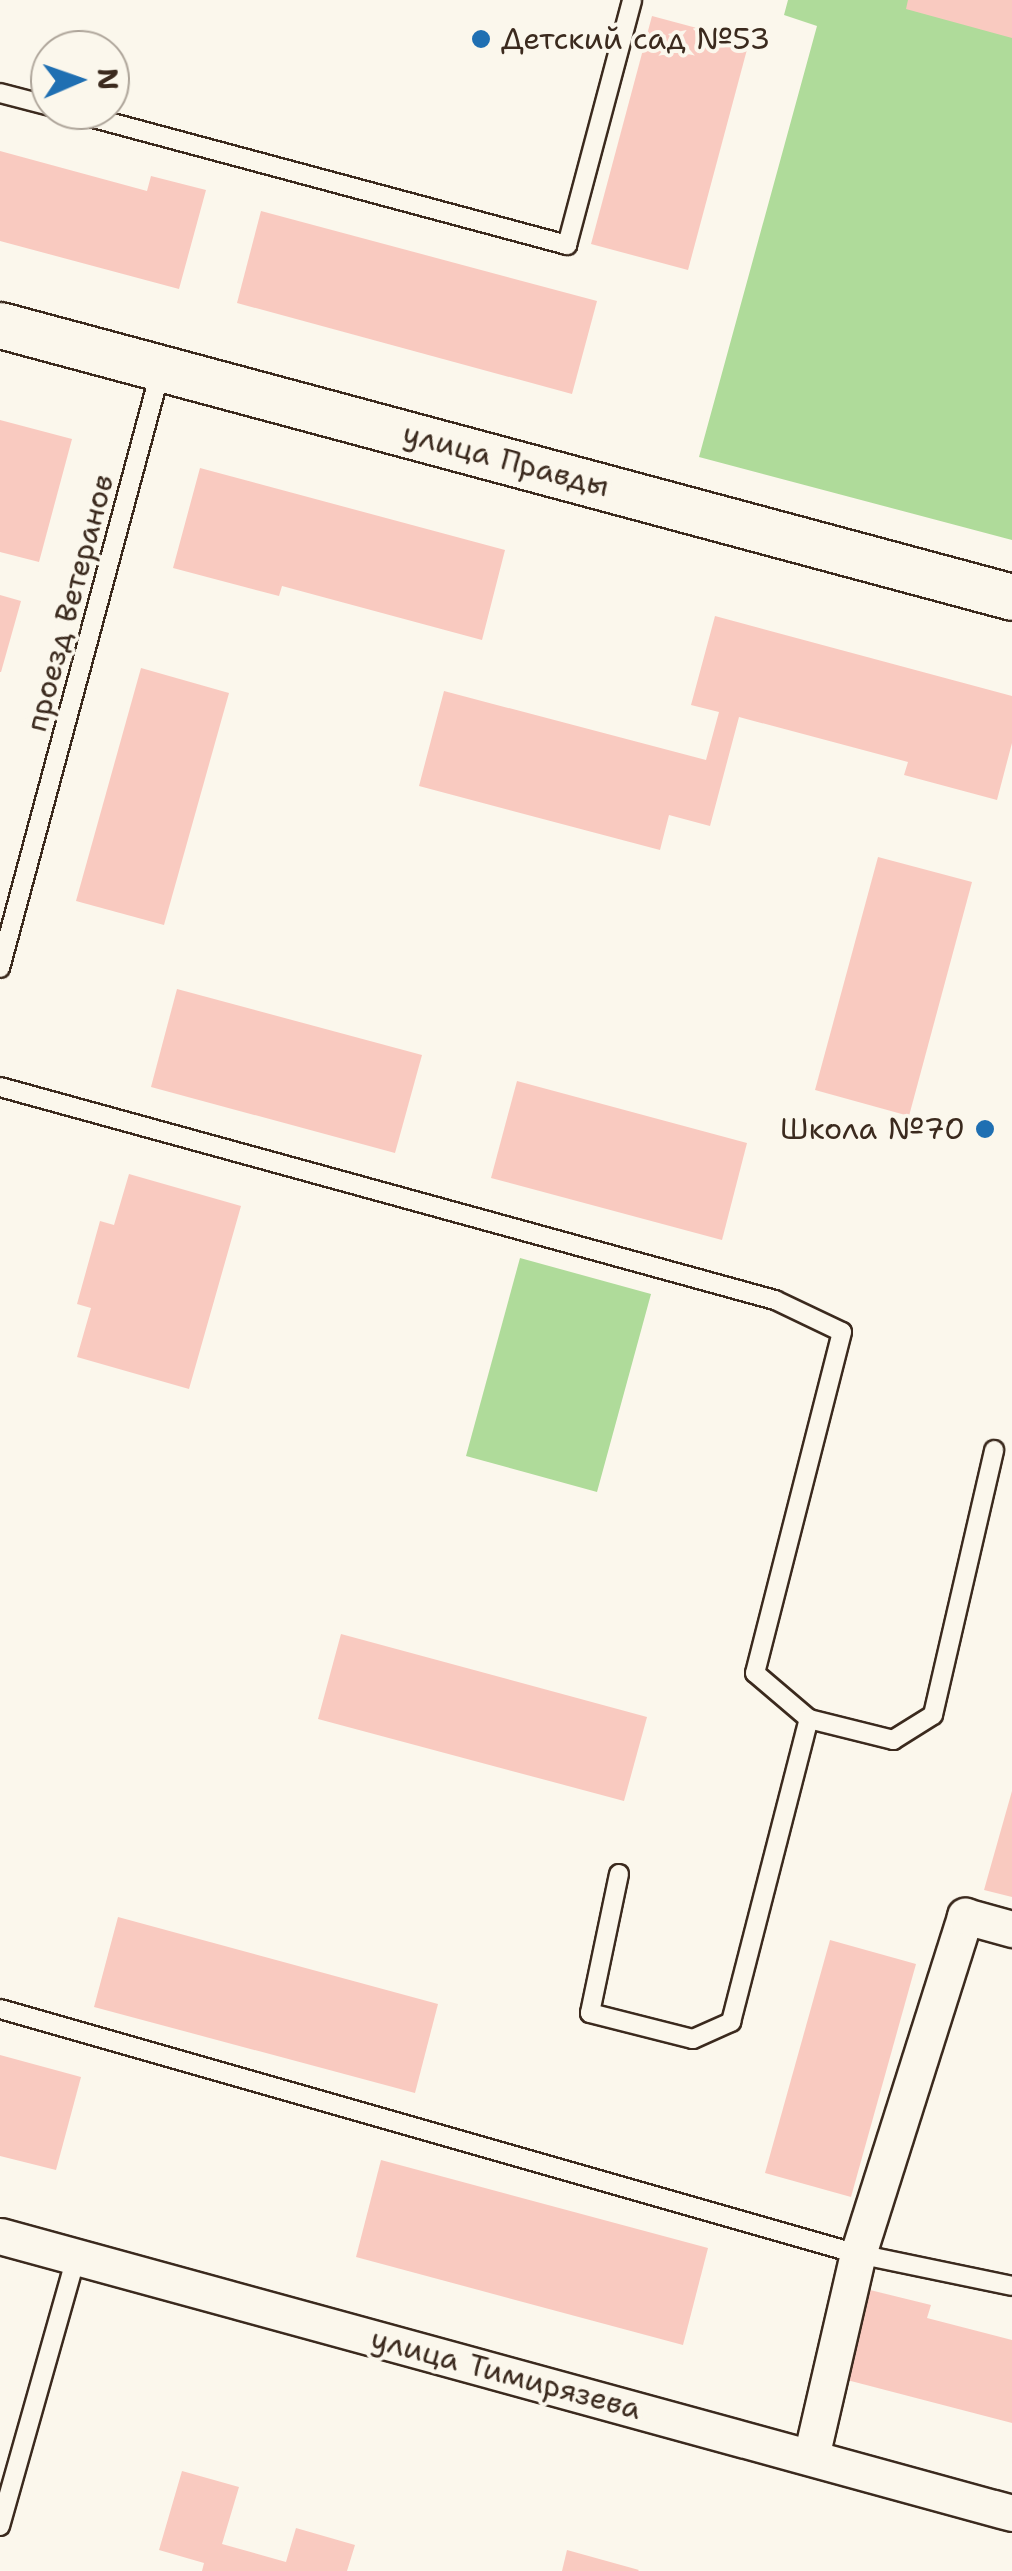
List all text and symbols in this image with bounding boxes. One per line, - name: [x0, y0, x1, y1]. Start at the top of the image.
- place label: Детский сад №53: [501, 21, 770, 57]
- marker: Детский сад №53: [470, 28, 492, 50]
- north arrow: [30, 30, 130, 130]
- text: N: [89, 67, 127, 91]
- street label: улица Правды: [399, 415, 613, 505]
- street label: проезд Ветеранов: [18, 470, 122, 736]
- place label: Школа №70: [780, 1111, 965, 1147]
- marker: Школа №70: [974, 1118, 996, 1140]
- street label: улица Тимирязева: [367, 2321, 645, 2427]

